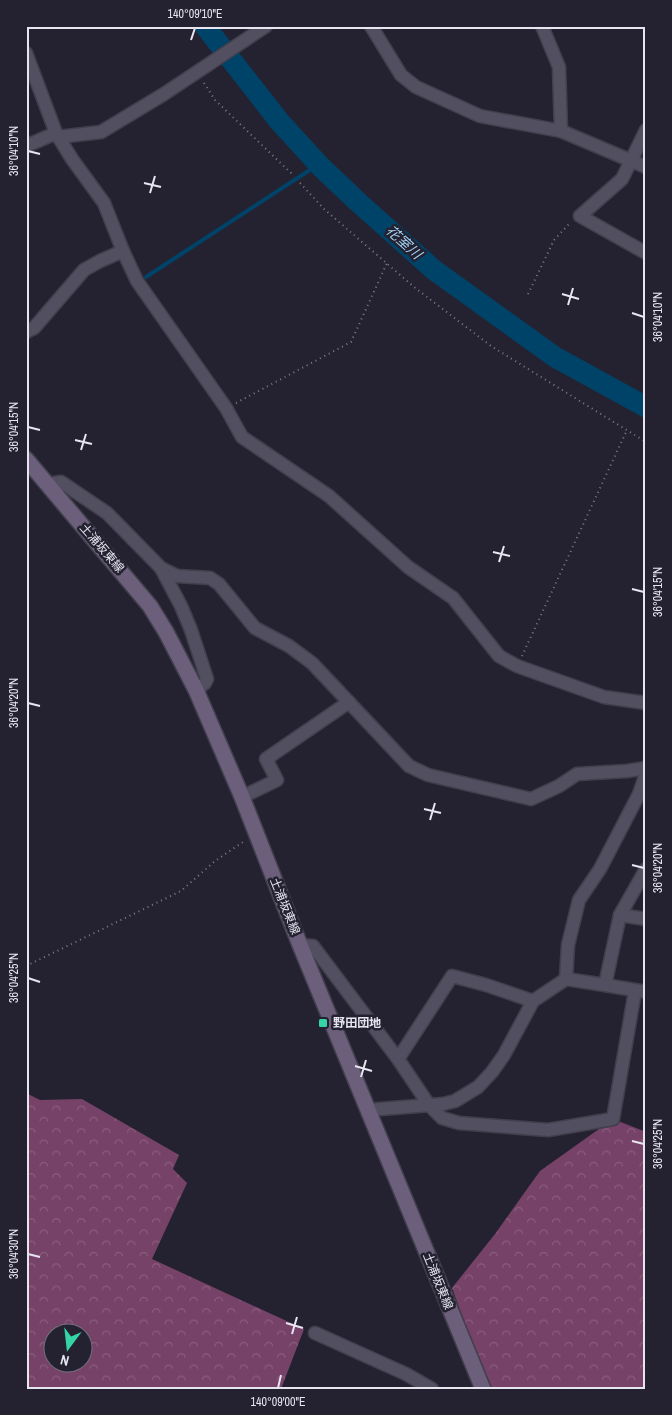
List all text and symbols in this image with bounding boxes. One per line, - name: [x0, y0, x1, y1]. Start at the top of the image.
- text: 140°09'10"E: [167, 6, 223, 22]
- text: 36°04'10"N: [6, 126, 22, 176]
- water label: 花室川: [382, 221, 427, 264]
- text: 36°04'10"N: [650, 292, 666, 342]
- text: 36°04'15"N: [6, 402, 22, 452]
- street label: 土浦坂東線: [76, 520, 128, 576]
- text: 36°04'15"N: [650, 567, 666, 617]
- text: 36°04'20"N: [6, 678, 22, 728]
- text: 36°04'20"N: [650, 843, 666, 893]
- street label: 土浦坂東線: [266, 875, 304, 937]
- text: 36°04'25"N: [6, 953, 22, 1003]
- place label: 野田団地: [333, 1015, 381, 1031]
- marker: 野田団地: [317, 1017, 329, 1029]
- text: 36°04'25"N: [650, 1119, 666, 1169]
- text: 36°04'30"N: [6, 1229, 22, 1279]
- street label: 土浦坂東線: [419, 1250, 457, 1312]
- north arrow: [42, 1322, 92, 1372]
- text: N: [58, 1351, 71, 1370]
- text: 140°09'00"E: [250, 1394, 306, 1410]

